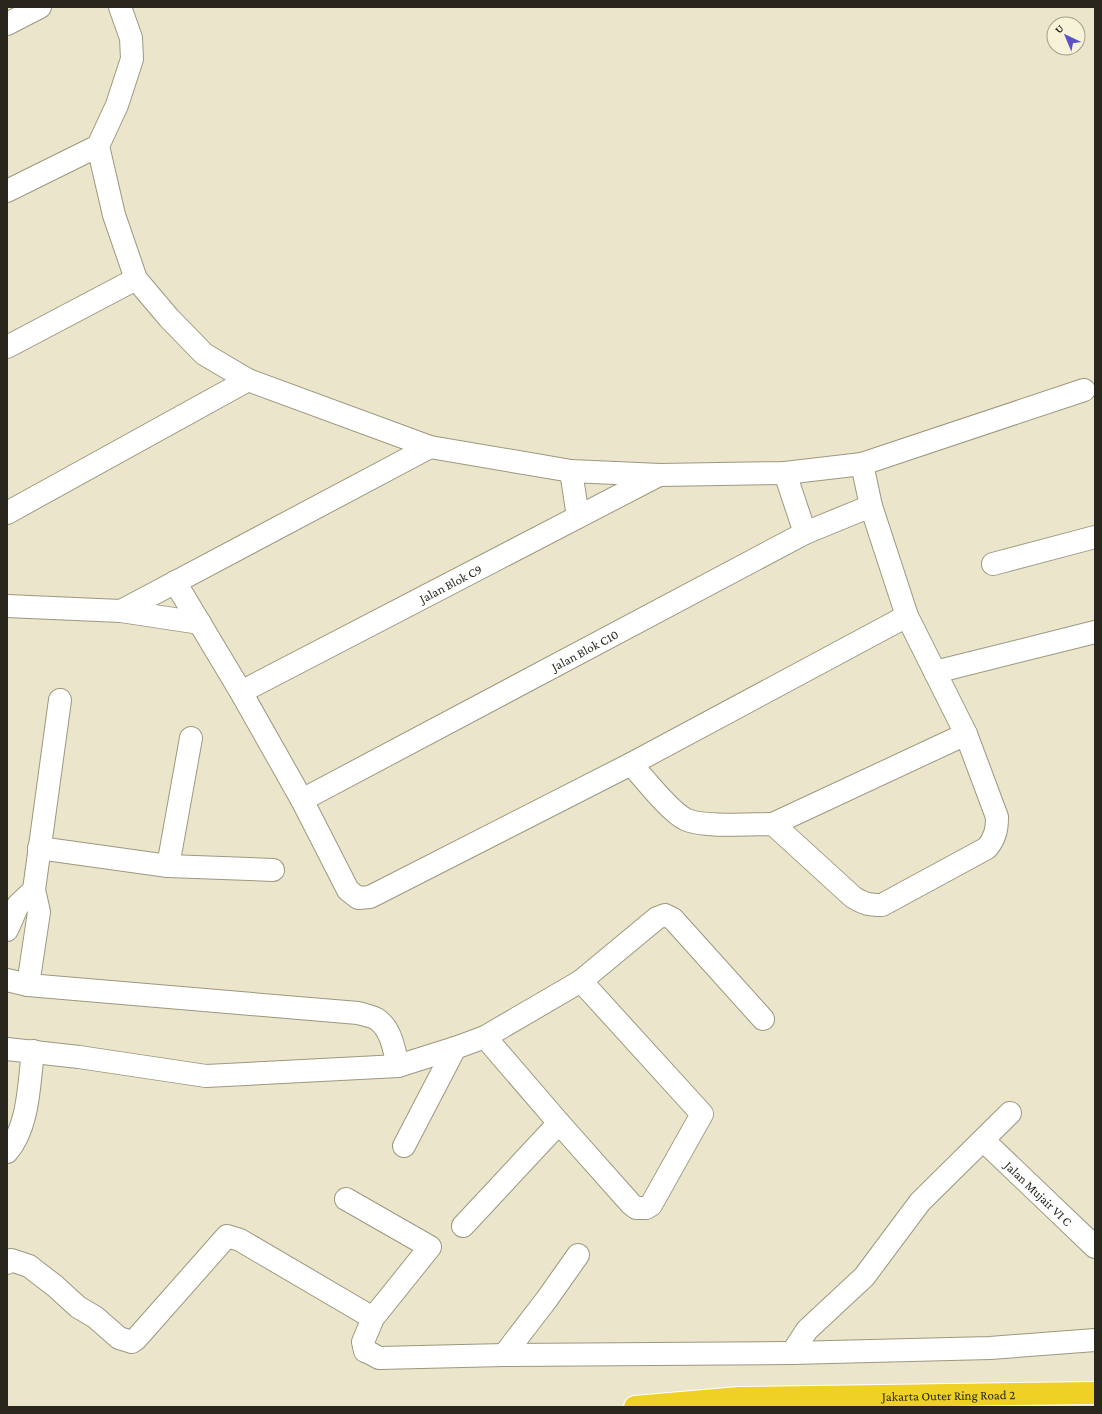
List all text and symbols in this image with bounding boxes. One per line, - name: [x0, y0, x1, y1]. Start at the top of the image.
- north arrow: [1046, 16, 1086, 56]
- text: U: [1052, 22, 1066, 36]
- street label: Jalan Blok C9: [416, 561, 485, 607]
- street label: Jalan Blok C10: [548, 626, 621, 675]
- street label: Jalan Mujair VI C: [1001, 1157, 1075, 1229]
- street label: Jakarta Outer Ring Road 2: [881, 1387, 1015, 1404]

